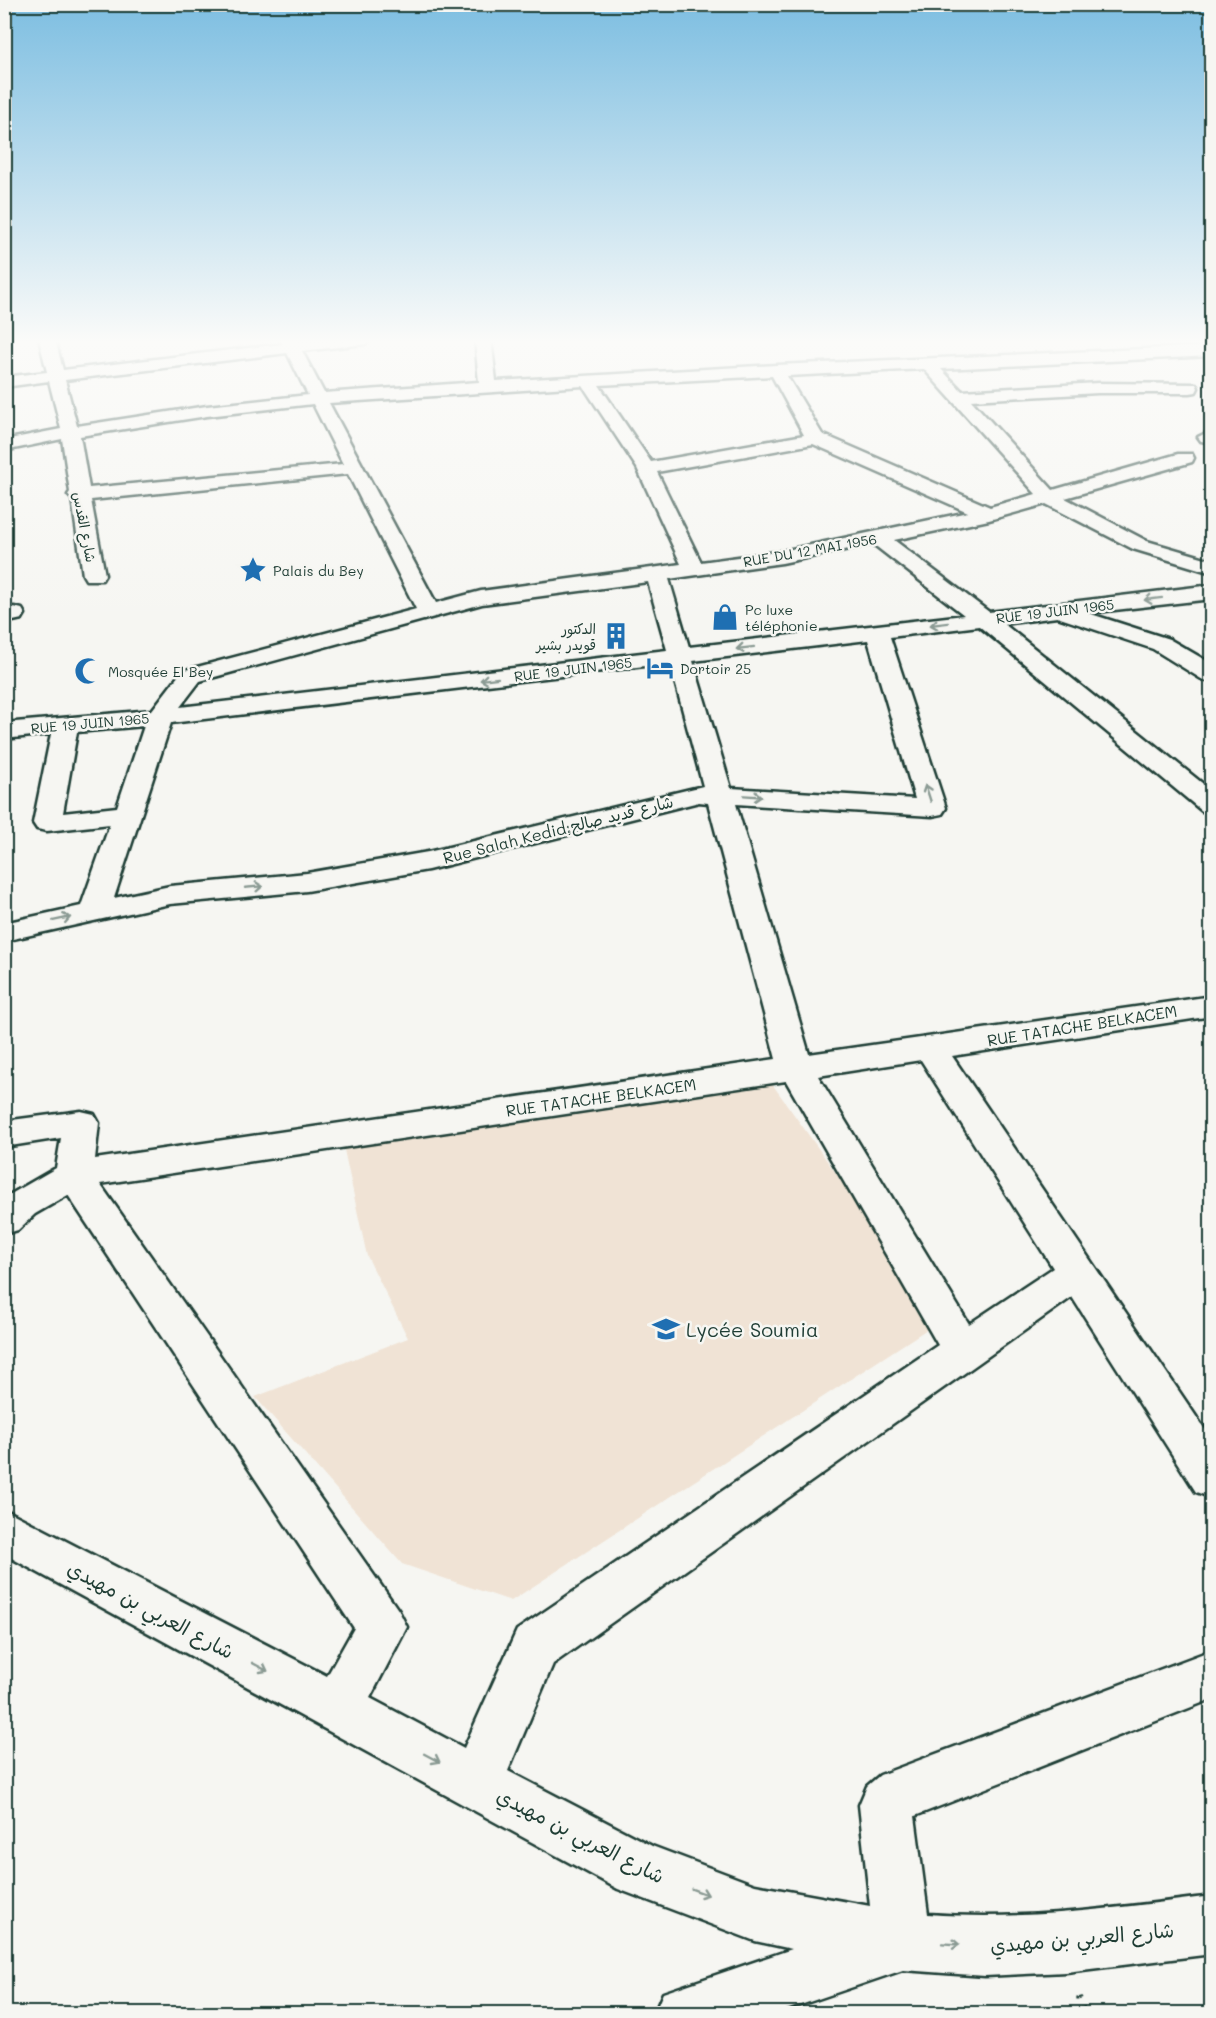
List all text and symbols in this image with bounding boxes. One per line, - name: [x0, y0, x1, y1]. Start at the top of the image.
- street label: شارع القدس: [68, 490, 101, 564]
- street label: RUE DU 12 MAI 1956: [742, 529, 878, 571]
- place icon: Palais du Bey: [238, 555, 268, 585]
- place label: Palais du Bey: [273, 561, 364, 580]
- street label: RUE 19 JUIN 1965: [995, 594, 1115, 628]
- one-way arrow: [1144, 594, 1164, 605]
- place label: Pc luxe téléphonie: [745, 600, 818, 635]
- shop icon: Pc luxe téléphonie: [710, 602, 740, 632]
- place label: الدكتور قويدر بشير: [535, 619, 596, 654]
- one-way arrow: [929, 619, 949, 630]
- building icon: الدكتور قويدر بشير: [601, 621, 631, 651]
- one-way arrow: [736, 643, 756, 654]
- street label: RUE 19 JUIN 1965: [513, 652, 633, 686]
- hotel icon: Dortoir 25: [645, 653, 675, 683]
- mosque icon: Mosquée El Bey: [73, 656, 103, 686]
- place label: Dortoir 25: [680, 659, 751, 678]
- place label: Mosquée El Bey: [108, 662, 213, 681]
- one-way arrow: [480, 673, 500, 684]
- street label: RUE 19 JUIN 1965: [30, 708, 150, 738]
- one-way arrow: [922, 784, 933, 803]
- street label: Rue Salah Kedid;شارع قديد صالح: [441, 790, 676, 870]
- one-way arrow: [743, 791, 763, 802]
- one-way arrow: [243, 881, 263, 892]
- one-way arrow: [51, 913, 71, 924]
- street label: RUE TATACHE BELKACEM: [986, 1000, 1178, 1050]
- street label: RUE TATACHE BELKACEM: [504, 1073, 698, 1121]
- school or university icon: Lycée Soumia: [651, 1314, 681, 1344]
- place label: Lycée Soumia: [686, 1316, 818, 1342]
- street label: شارع العربي بن مهيدي: [61, 1554, 239, 1669]
- one-way arrow: [250, 1662, 268, 1673]
- one-way arrow: [423, 1753, 441, 1765]
- street label: شارع العربي بن مهيدي: [490, 1781, 669, 1894]
- one-way arrow: [690, 1888, 709, 1899]
- street label: شارع العربي بن مهيدي: [989, 1916, 1176, 1964]
- one-way arrow: [941, 1939, 961, 1950]

